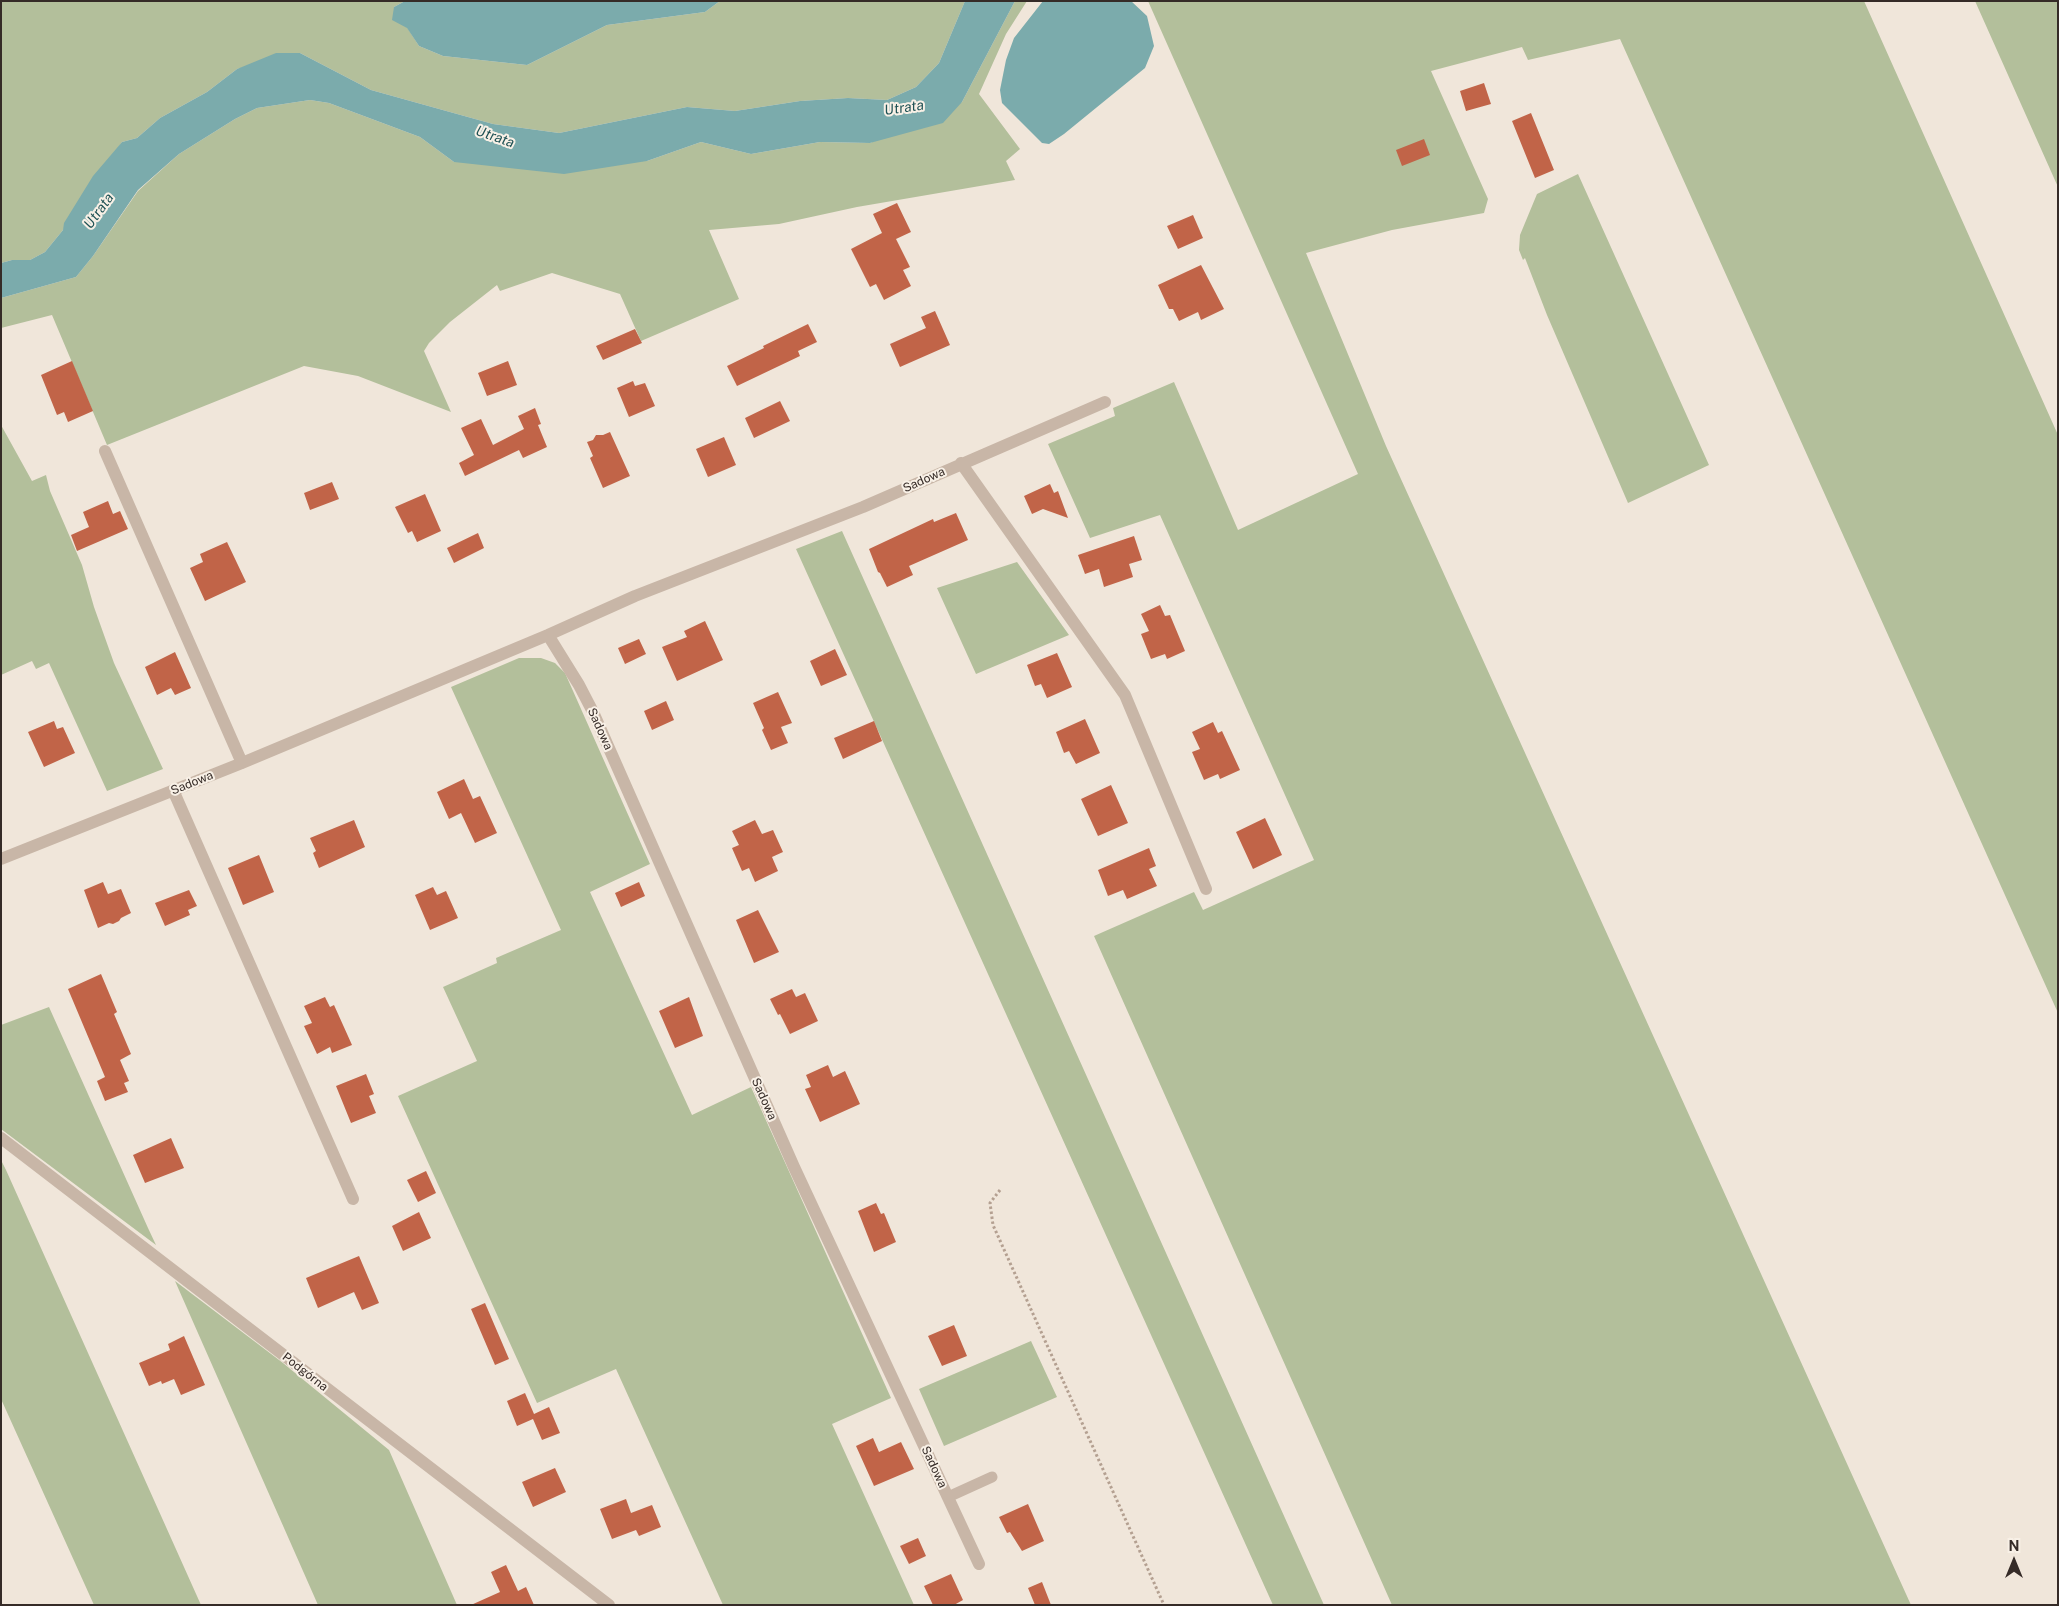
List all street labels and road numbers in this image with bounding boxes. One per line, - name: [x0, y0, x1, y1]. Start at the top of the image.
- street label: Sadowa: [901, 464, 947, 496]
- street label: Sadowa: [584, 706, 616, 752]
- street label: Sadowa: [169, 768, 215, 798]
- street label: Sadowa: [748, 1076, 780, 1122]
- street label: Podgórna: [279, 1350, 331, 1394]
- street label: Sadowa: [918, 1444, 950, 1490]

